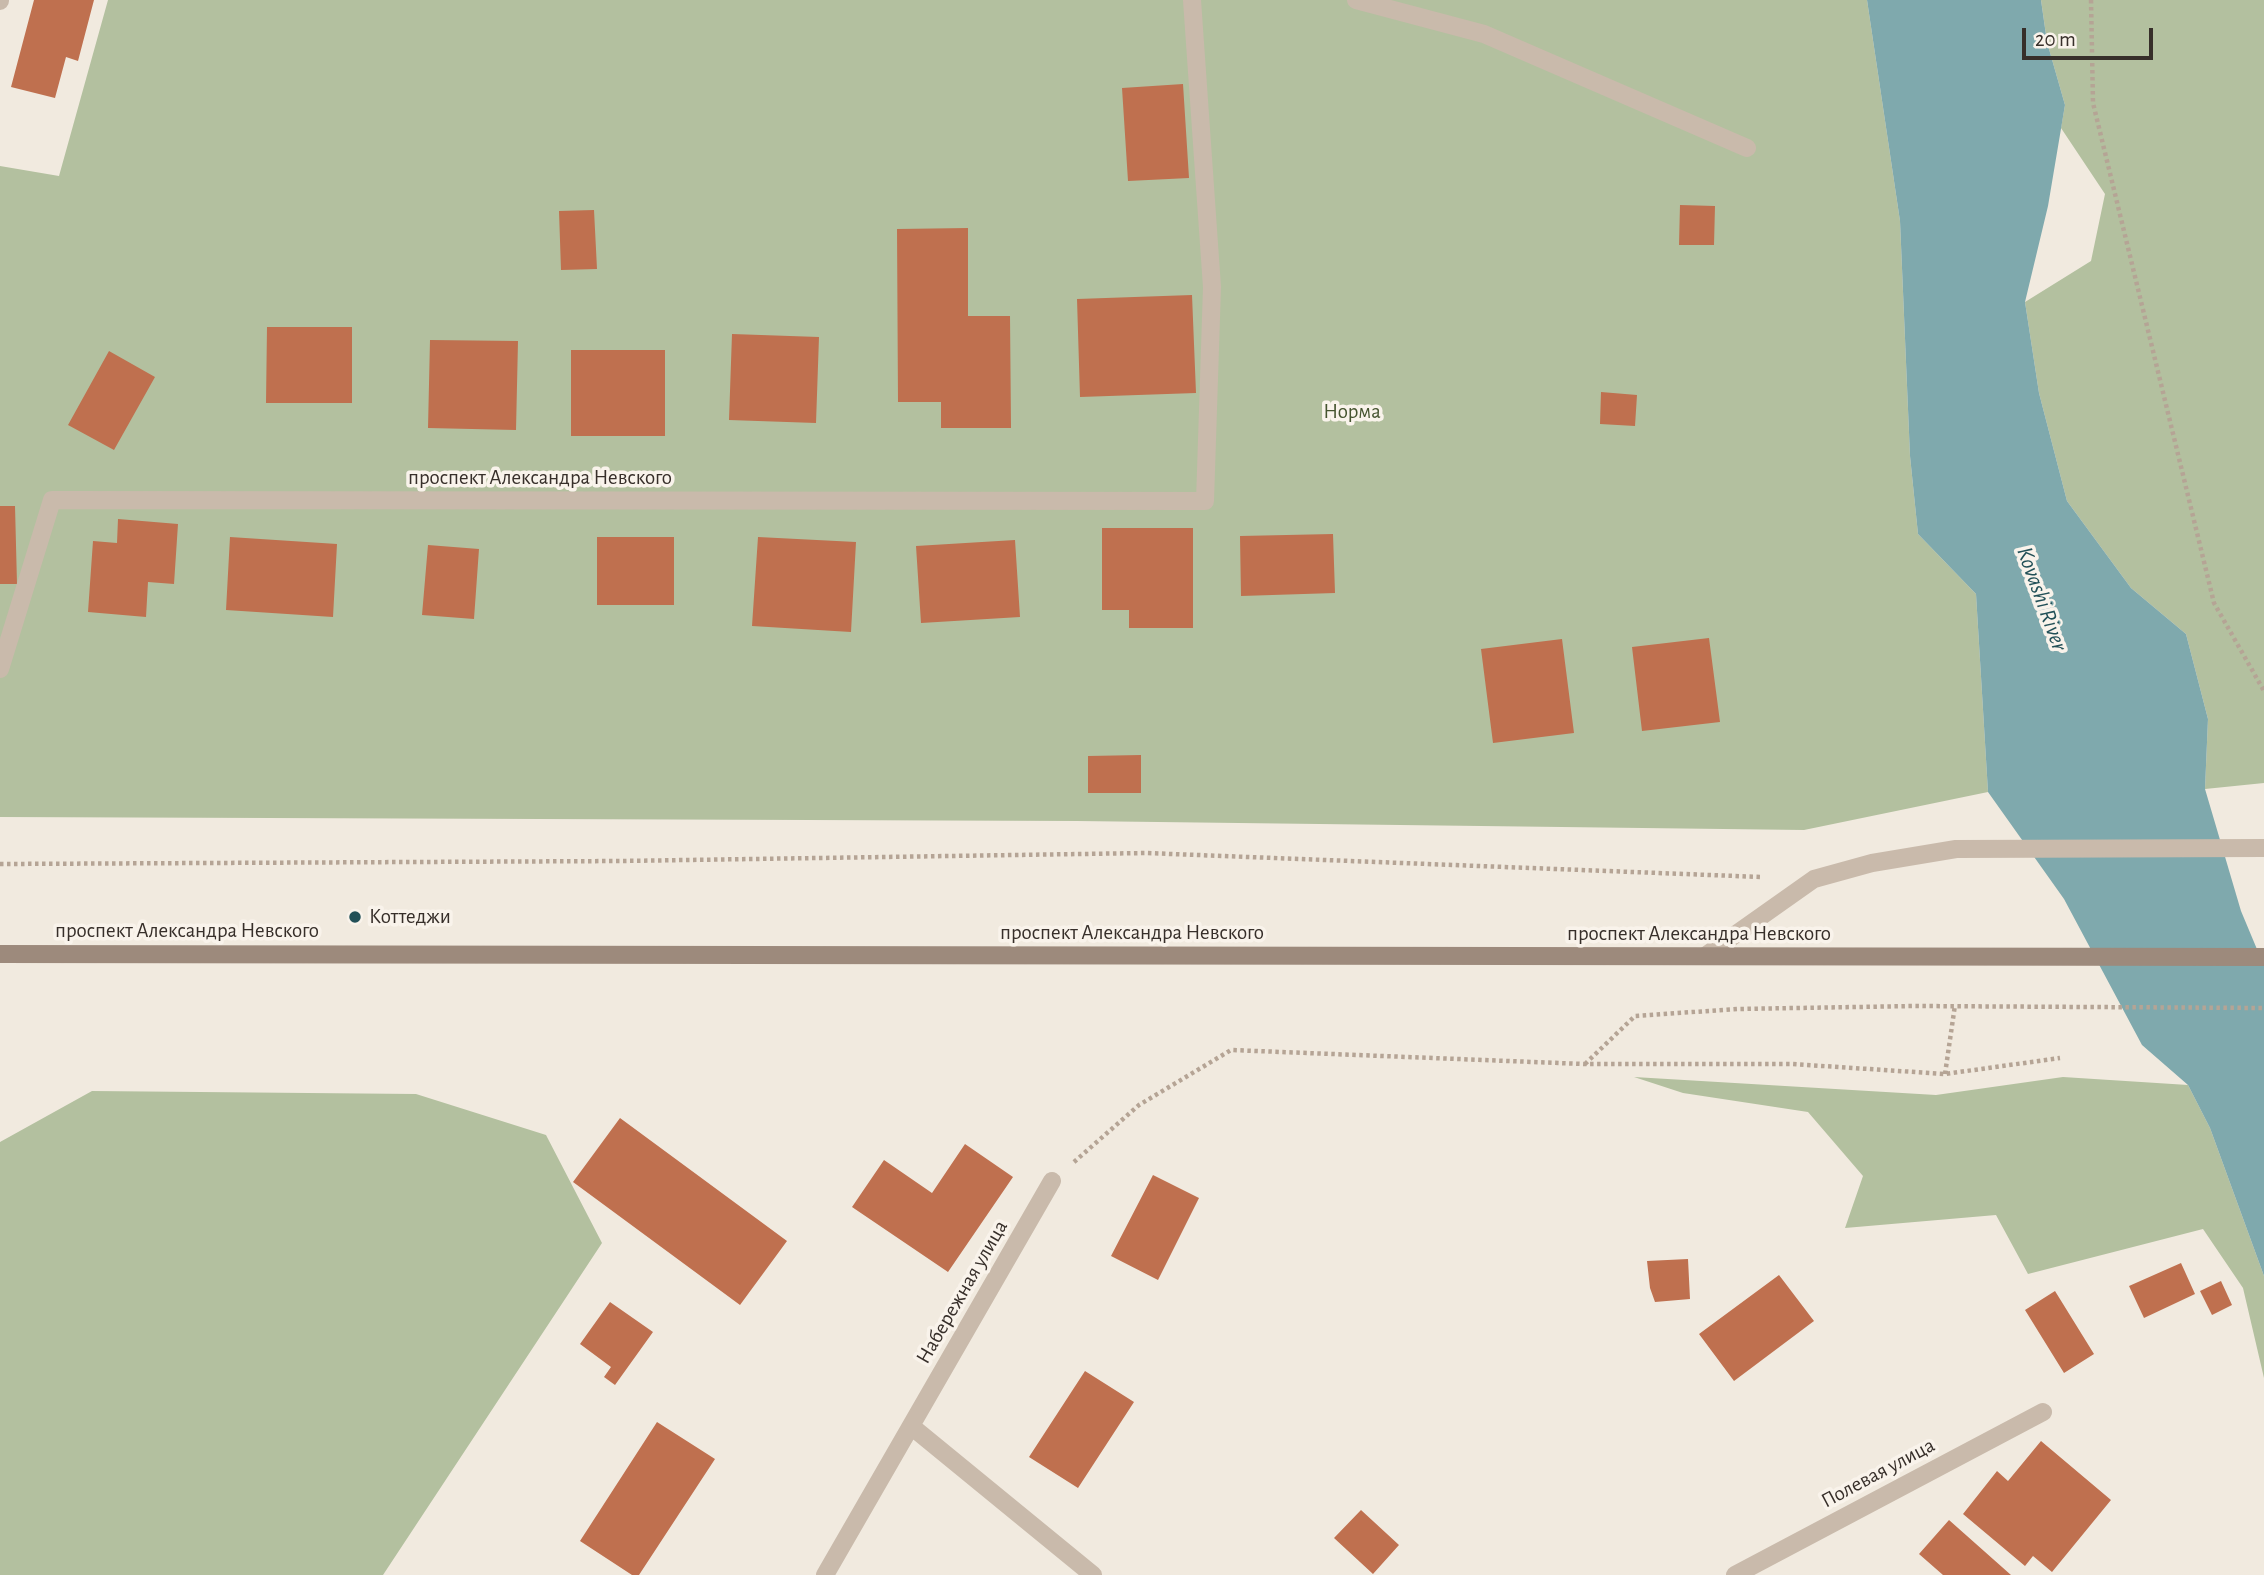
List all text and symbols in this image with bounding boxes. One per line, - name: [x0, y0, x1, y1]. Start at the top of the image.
- scale bar: [2026, 14, 2157, 58]
- text: 20 m: [2035, 29, 2076, 50]
- park label: Норма: [1323, 399, 1381, 425]
- street label: проспект Александра Невского: [408, 465, 672, 491]
- water label: Kovashi River: [2010, 543, 2074, 655]
- place label: Коттеджи: [369, 904, 451, 930]
- marker: Коттеджи: [347, 909, 363, 925]
- street label: проспект Александра Невского: [55, 918, 319, 944]
- street label: проспект Александра Невского: [1000, 920, 1264, 946]
- street label: проспект Александра Невского: [1567, 921, 1831, 947]
- street label: Набережная улица: [911, 1216, 1013, 1368]
- street label: Полевая улица: [1817, 1432, 1939, 1514]

